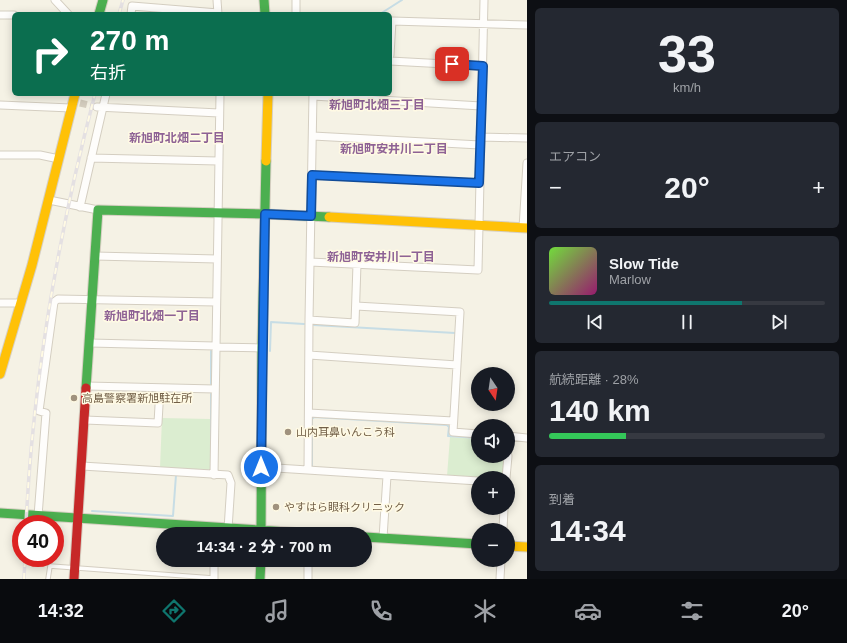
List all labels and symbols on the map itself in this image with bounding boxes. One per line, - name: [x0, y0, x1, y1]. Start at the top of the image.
- pin: [435, 47, 469, 81]
- district label: 新旭町北畑三丁目: [329, 98, 425, 112]
- district label: 新旭町北畑二丁目: [129, 131, 225, 145]
- district label: 新旭町安井川二丁目: [340, 142, 448, 156]
- district label: 新旭町安井川一丁目: [327, 250, 435, 264]
- district label: 新旭町北畑一丁目: [104, 309, 200, 323]
- north arrow: [471, 367, 515, 411]
- place label: 高島警察署新旭駐在所: [82, 392, 193, 404]
- marker: 高島警察署新旭駐在所: [69, 393, 79, 403]
- place label: 山内耳鼻いんこう科: [296, 426, 395, 438]
- marker: 山内耳鼻いんこう科: [283, 427, 293, 437]
- position arrow: [240, 446, 282, 488]
- place label: やすはら眼科クリニック: [284, 501, 405, 513]
- marker: やすはら眼科クリニック: [271, 502, 281, 512]
- speed limit sign: 40: [12, 515, 64, 567]

